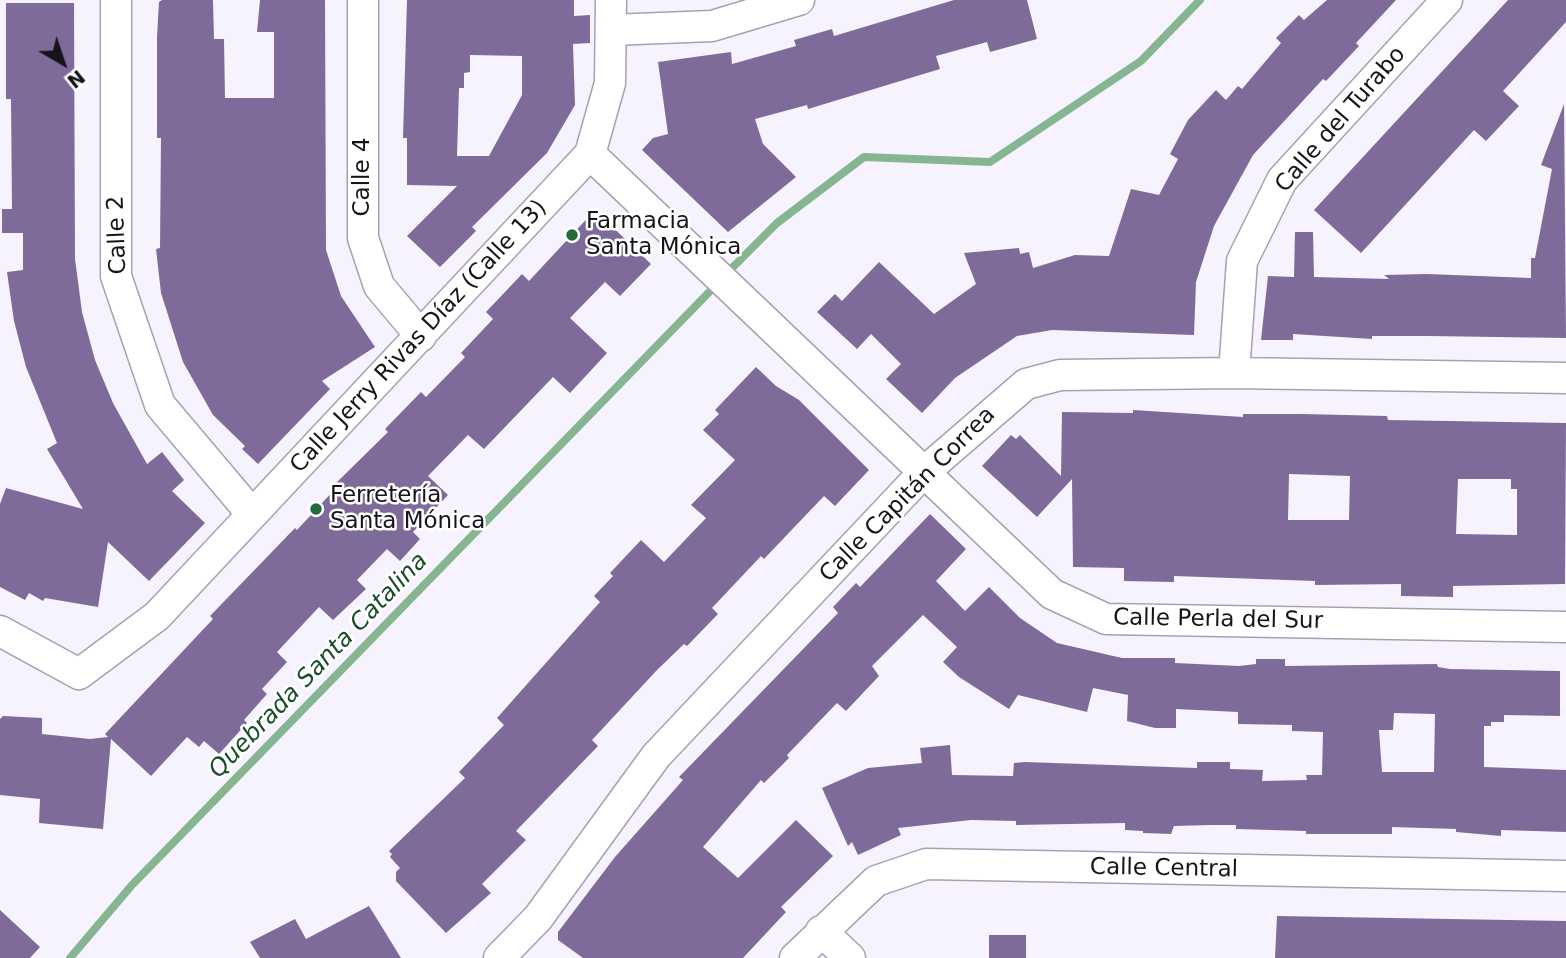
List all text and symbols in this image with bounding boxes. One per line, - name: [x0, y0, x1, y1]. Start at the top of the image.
- north arrow: [28, 28, 98, 98]
- street label: Calle del Turabo: [1270, 41, 1412, 199]
- text: N: [63, 66, 89, 93]
- street label: Calle 4: [349, 137, 377, 217]
- street label: Calle 2: [103, 195, 133, 275]
- street label: Calle Jerry Rivas Díaz (Calle 13): [285, 195, 553, 479]
- place label: Farmacia Santa Mónica: [586, 208, 741, 262]
- marker: Farmacia Santa Mónica: [564, 227, 580, 243]
- street label: Calle Capitán Correa: [814, 401, 1002, 589]
- place label: Ferretería Santa Mónica: [330, 482, 485, 536]
- marker: Ferretería Santa Mónica: [308, 501, 324, 517]
- water label: Quebrada Santa Catalina: [204, 547, 434, 785]
- street label: Calle Perla del Sur: [1113, 604, 1323, 636]
- street label: Calle Central: [1090, 854, 1238, 884]

